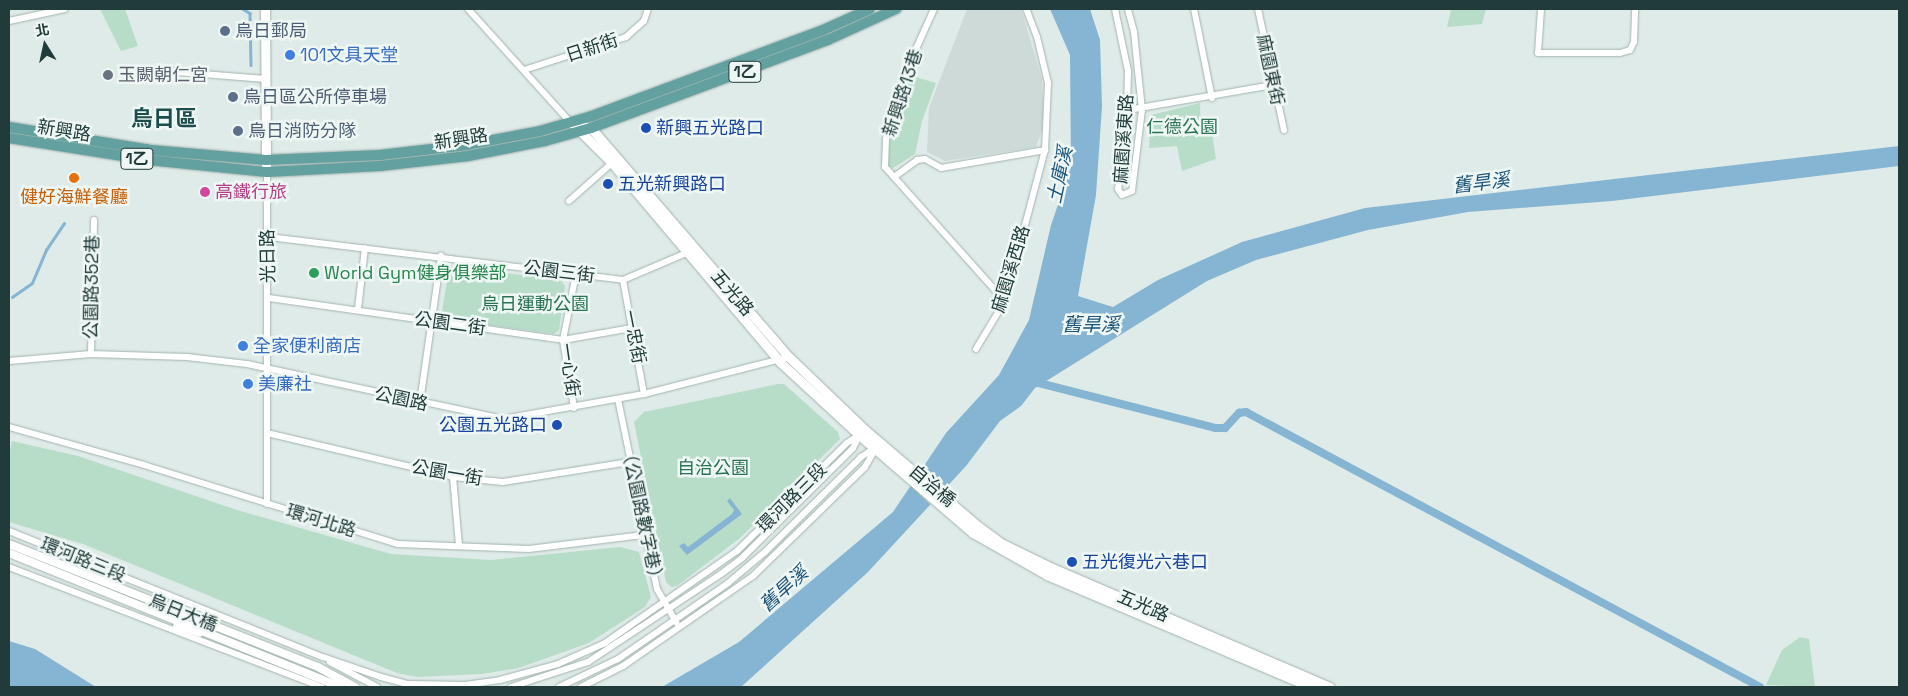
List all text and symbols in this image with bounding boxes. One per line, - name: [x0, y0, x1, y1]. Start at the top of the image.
- north arrow: [20, 20, 70, 70]
- text: 北: [34, 20, 51, 40]
- place label: 烏日郵局: [235, 20, 307, 42]
- marker: 烏日郵局: [219, 25, 231, 37]
- street label: 日新街: [563, 29, 621, 67]
- street label: 麻園東街: [1252, 33, 1288, 107]
- place label: 101文具天堂: [300, 44, 399, 66]
- street label: 新興路13巷: [879, 47, 927, 139]
- marker: 101文具天堂: [284, 49, 296, 61]
- road number: 1乙: [728, 58, 762, 86]
- place label: 玉闕朝仁宮: [118, 64, 208, 86]
- marker: 玉闕朝仁宮: [102, 69, 114, 81]
- place label: 烏日區公所停車場: [243, 86, 387, 108]
- marker: 烏日區公所停車場: [227, 91, 239, 103]
- street label: 麻園溪東路: [1110, 93, 1138, 185]
- district label: 烏日區: [131, 106, 197, 132]
- street label: 新興路: [36, 116, 92, 146]
- park label: 仁德公園: [1146, 116, 1218, 138]
- place label: 新興五光路口: [656, 117, 764, 139]
- place label: 烏日消防分隊: [248, 120, 356, 142]
- marker: 新興五光路口: [640, 122, 652, 134]
- street label: 新興路: [433, 124, 489, 154]
- marker: 烏日消防分隊: [232, 125, 244, 137]
- water label: 土庫溪: [1043, 145, 1077, 205]
- road number: 1乙: [120, 146, 154, 172]
- water label: 舊旱溪: [1451, 168, 1511, 198]
- marker: 健好海鮮餐廳: [68, 172, 80, 184]
- place label: 五光新興路口: [618, 173, 726, 195]
- marker: 五光新興路口: [602, 178, 614, 190]
- place label: 高鐵行旅: [215, 181, 287, 203]
- place label: 健好海鮮餐廳: [20, 186, 128, 208]
- marker: 高鐵行旅: [199, 186, 211, 198]
- street label: 麻園溪西路: [988, 223, 1034, 315]
- street label: 光日路: [257, 229, 279, 283]
- street label: 公園路352巷: [80, 235, 104, 339]
- street label: 公園三街: [522, 257, 596, 287]
- place label: World Gym健身俱樂部: [324, 262, 506, 284]
- street label: 五光路: [706, 266, 758, 320]
- marker: World Gym健身俱樂部: [308, 267, 320, 279]
- park label: 烏日運動公園: [481, 293, 589, 315]
- street label: 公園二街: [413, 308, 487, 340]
- street label: 一忠街: [618, 308, 650, 366]
- water label: 舊旱溪: [1063, 314, 1119, 336]
- place label: 全家便利商店: [253, 335, 361, 357]
- marker: 全家便利商店: [237, 340, 249, 352]
- street label: 一心街: [555, 342, 583, 398]
- place label: 美廉社: [258, 373, 312, 395]
- marker: 美廉社: [242, 378, 254, 390]
- street label: 公園路: [372, 383, 430, 415]
- place label: 公園五光路口: [439, 414, 547, 436]
- marker: 公園五光路口: [551, 419, 563, 431]
- street label: （公園路數字巷）: [616, 443, 668, 589]
- street label: 公園一街: [410, 456, 484, 490]
- park label: 自治公園: [677, 457, 749, 479]
- street label: 環河路三段: [753, 459, 831, 537]
- street label: 自治橋: [904, 460, 960, 512]
- street label: 環河北路: [283, 500, 359, 542]
- street label: 環河路三段: [37, 533, 129, 587]
- place label: 五光復光六巷口: [1082, 551, 1208, 573]
- marker: 五光復光六巷口: [1066, 556, 1078, 568]
- water label: 舊旱溪: [755, 561, 813, 617]
- street label: 五光路: [1114, 586, 1172, 626]
- street label: 烏日大橋: [146, 590, 220, 636]

